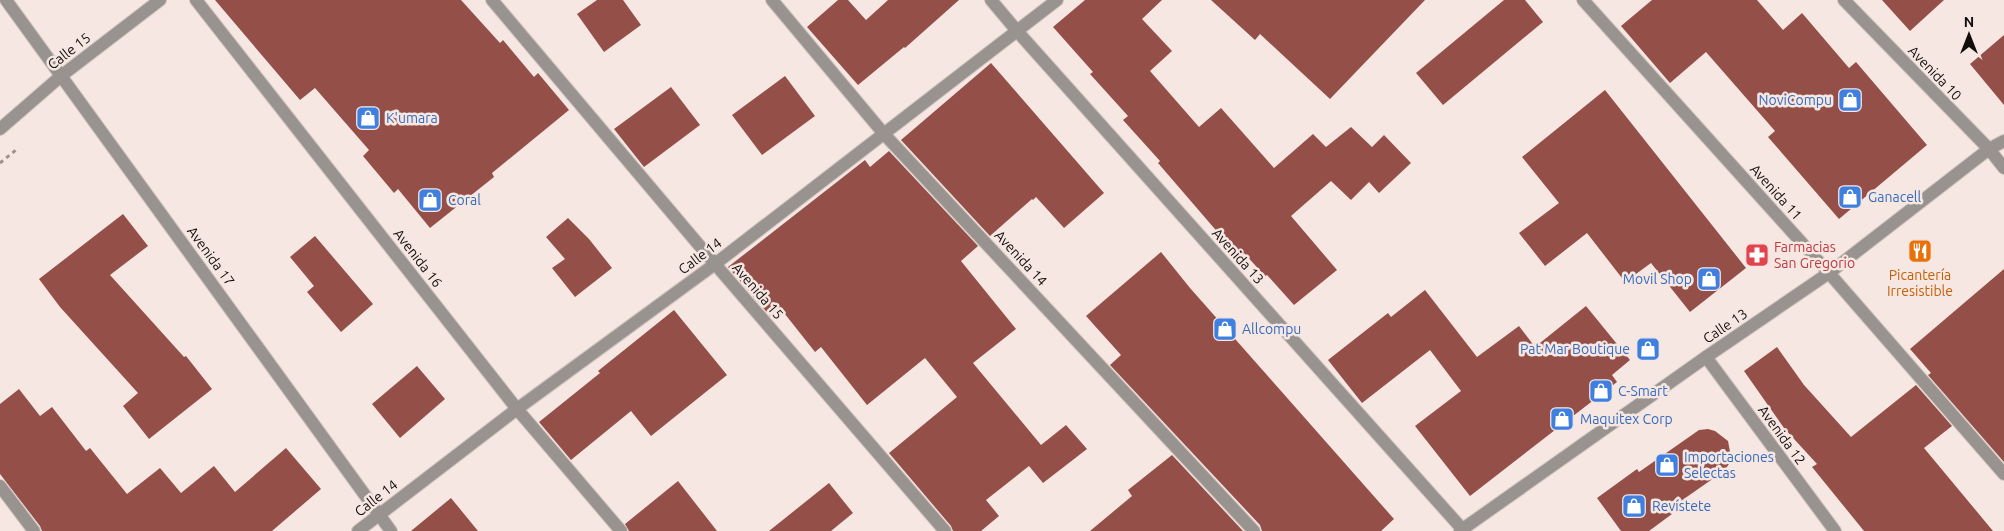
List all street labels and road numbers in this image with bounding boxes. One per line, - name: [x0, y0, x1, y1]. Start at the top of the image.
- street label: Calle 15: [44, 29, 94, 73]
- street label: Avenida 10: [1905, 43, 1965, 104]
- street label: Avenida 11: [1747, 161, 1805, 223]
- street label: Avenida 17: [184, 223, 238, 289]
- street label: Avenida 13: [1209, 225, 1267, 287]
- street label: Avenida 16: [390, 226, 446, 290]
- street label: Avenida 14: [992, 227, 1051, 289]
- street label: Calle 14: [675, 235, 725, 277]
- street label: Avenida 15: [729, 260, 787, 322]
- street label: Calle 13: [1700, 305, 1750, 347]
- street label: Avenida 12: [1755, 402, 1809, 468]
- street label: Calle 14: [351, 476, 401, 520]

